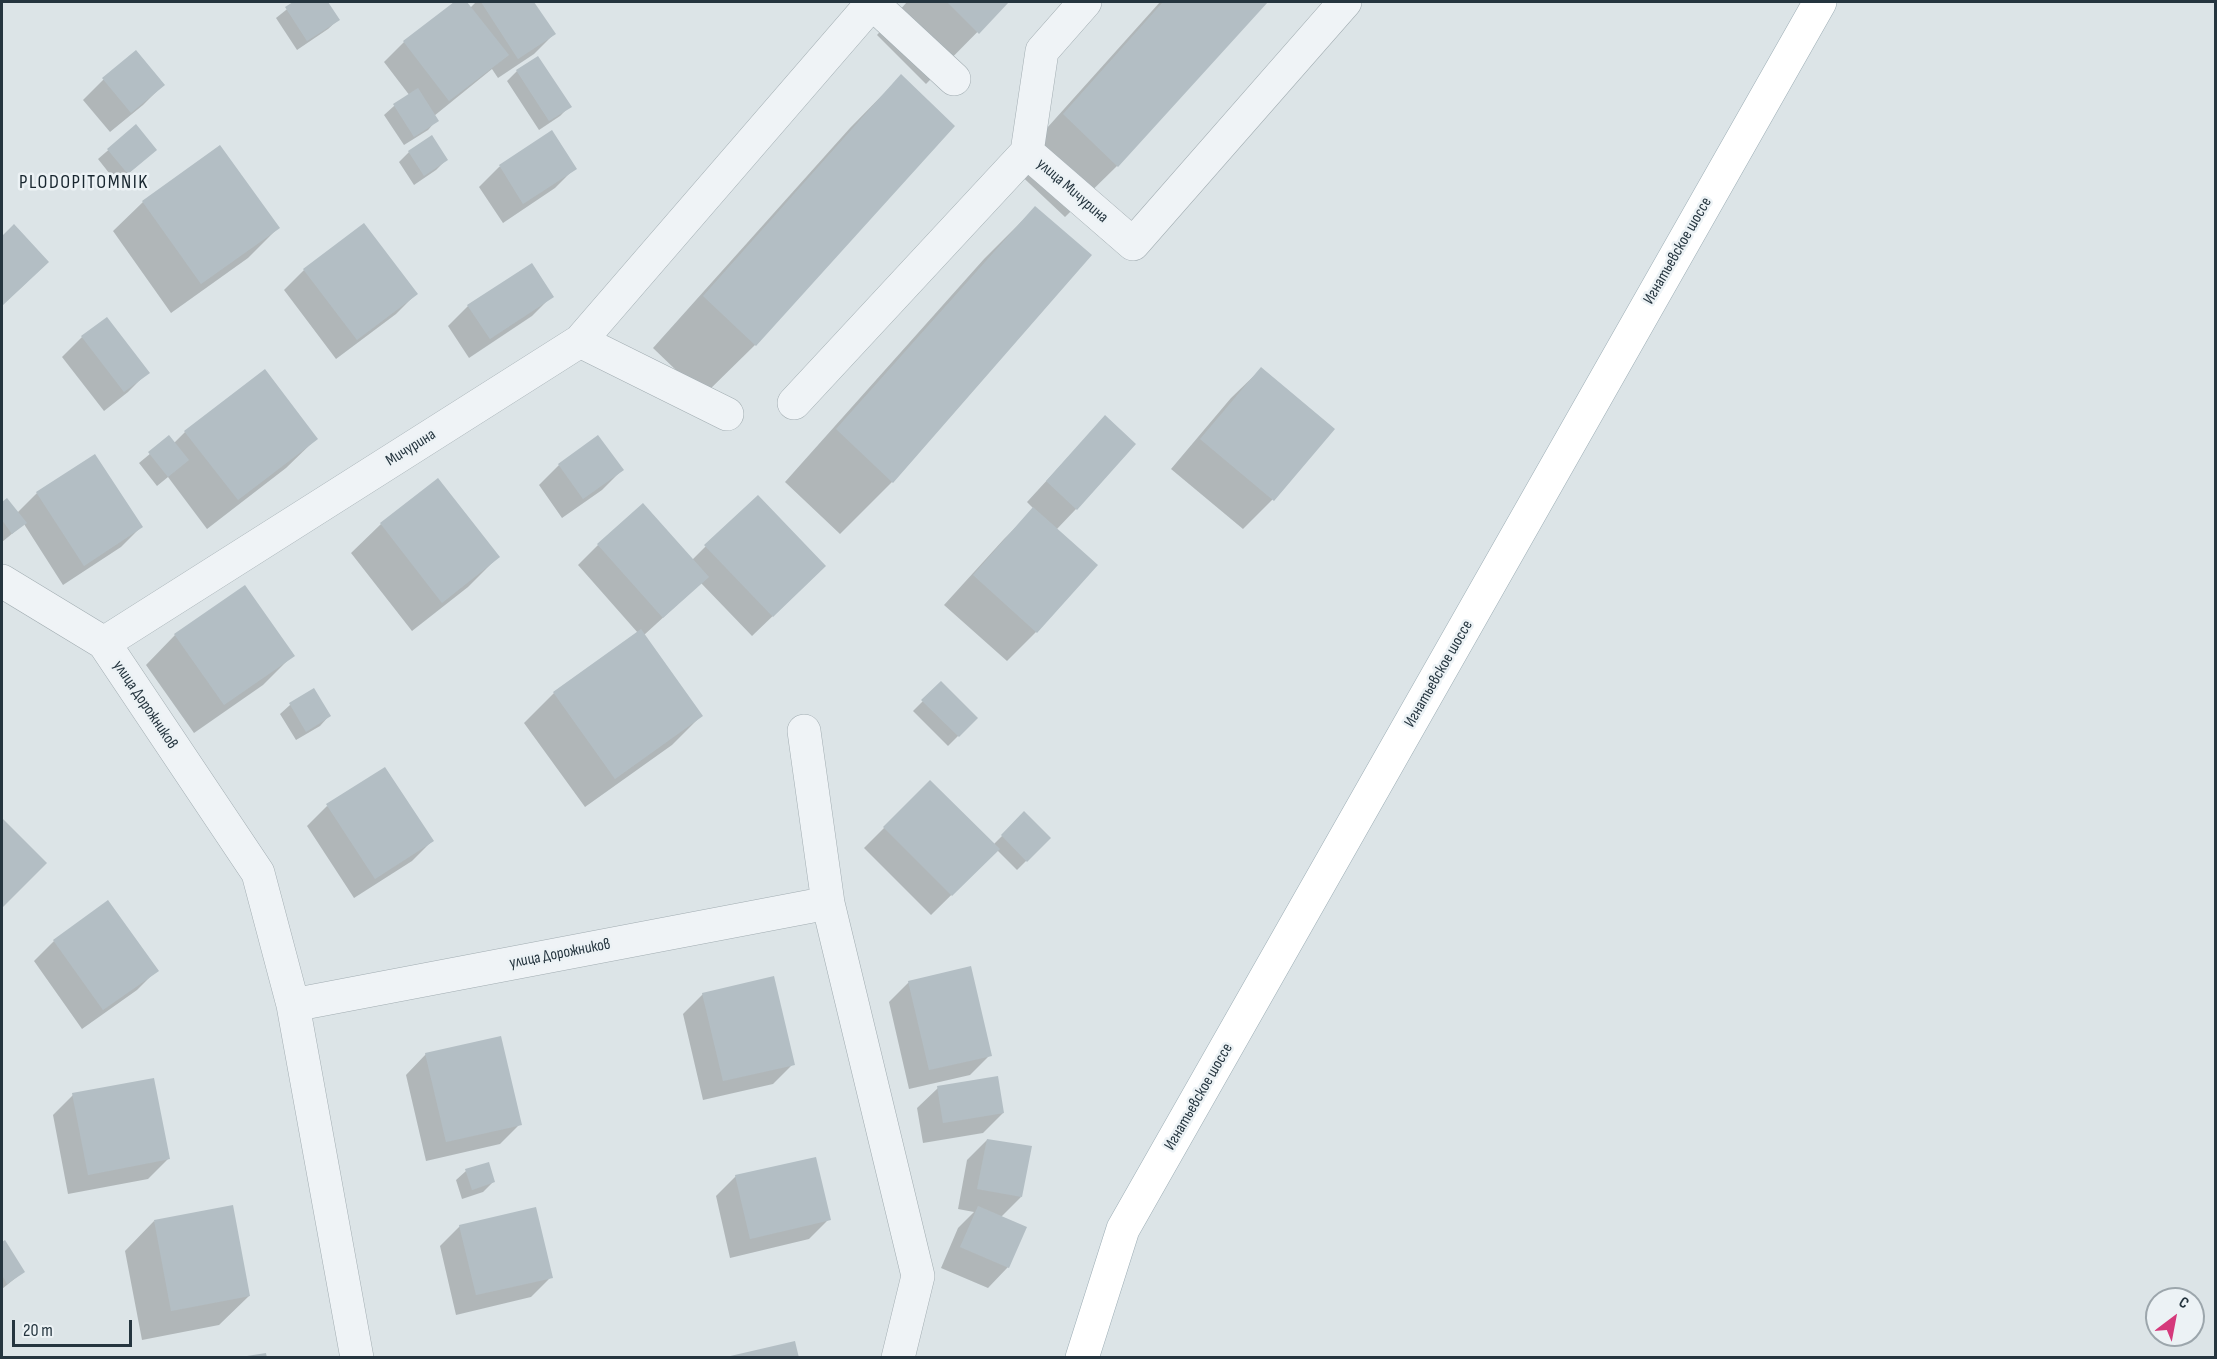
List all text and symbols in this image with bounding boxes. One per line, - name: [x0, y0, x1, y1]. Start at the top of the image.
- street label: улица Мичурина: [1032, 155, 1112, 227]
- district label: PLODOPITOMNIK: [19, 171, 149, 195]
- street label: Игнатьевское шоссе: [1640, 194, 1716, 308]
- street label: Мичурина: [383, 425, 439, 471]
- street label: Игнатьевское шоссе: [1401, 617, 1477, 731]
- street label: улица Дорожников: [108, 657, 182, 753]
- street label: улица Дорожников: [508, 935, 612, 973]
- street label: Игнатьевское шоссе: [1161, 1040, 1237, 1154]
- north arrow: [2145, 1287, 2205, 1347]
- text: С: [2175, 1293, 2192, 1313]
- scale bar: [15, 1308, 135, 1346]
- text: 20 m: [23, 1320, 53, 1341]

